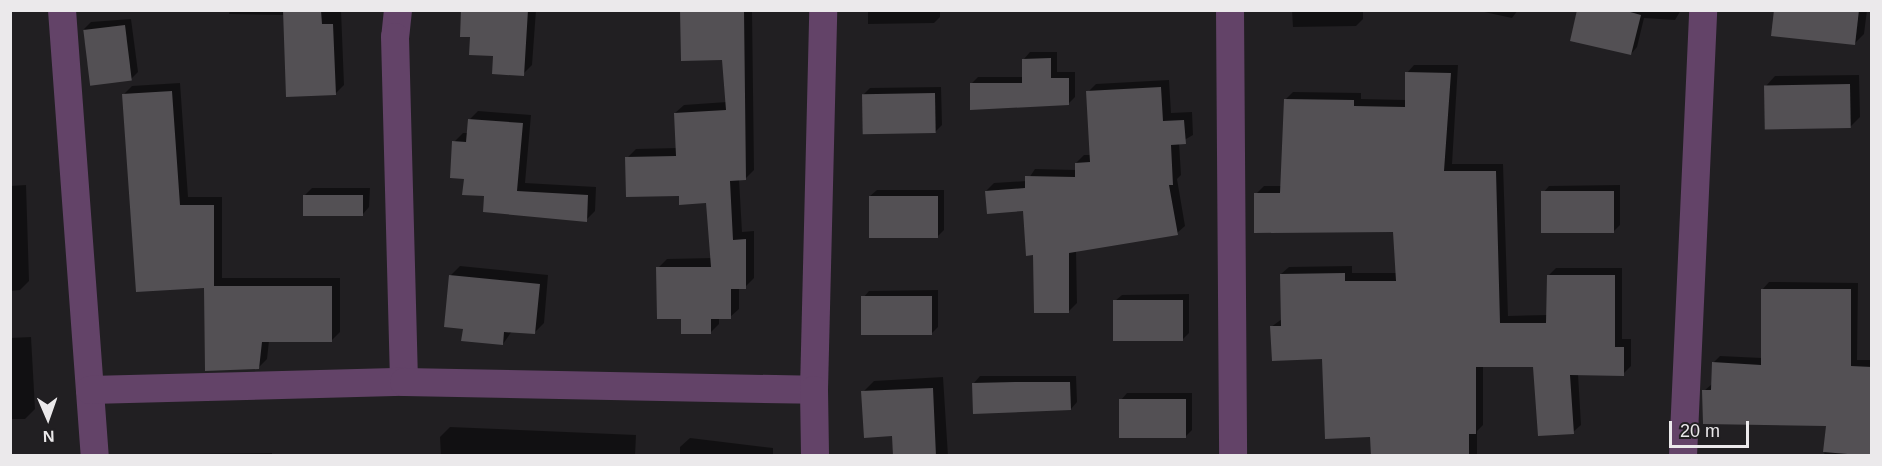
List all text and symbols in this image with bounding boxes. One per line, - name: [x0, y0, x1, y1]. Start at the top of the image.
- north arrow: [18, 388, 78, 448]
- scale bar: [1672, 409, 1752, 447]
- text: 20 m: [1680, 421, 1720, 441]
- text: N: [43, 428, 55, 445]

